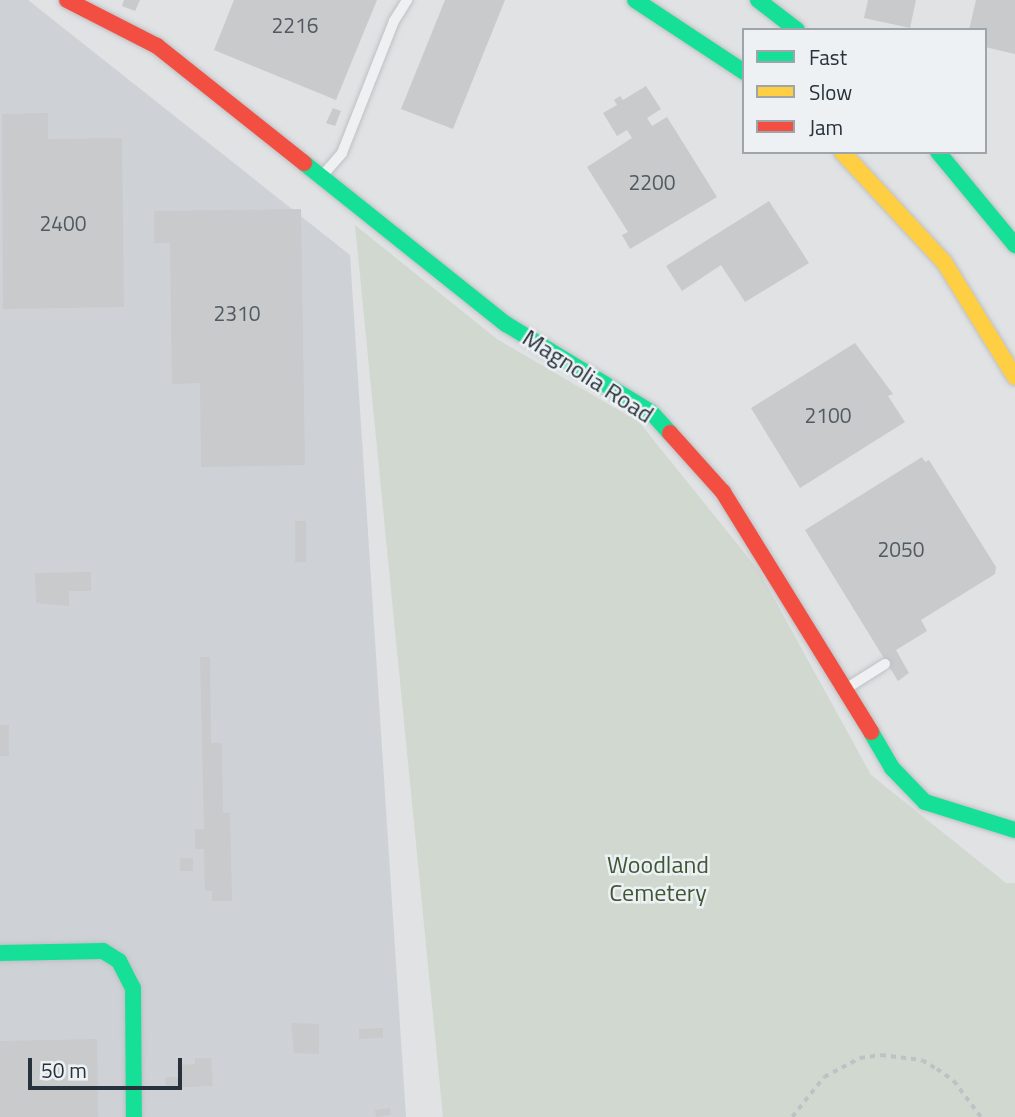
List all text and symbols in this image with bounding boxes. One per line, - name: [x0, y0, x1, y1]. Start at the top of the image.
- house number: 2216: [271, 12, 319, 38]
- legend: [742, 28, 987, 154]
- text: Fast: [809, 41, 847, 73]
- text: Slow: [809, 76, 852, 108]
- text: Jam: [809, 111, 843, 143]
- house number: 2200: [628, 169, 676, 195]
- house number: 2400: [39, 210, 87, 236]
- house number: 2310: [213, 300, 261, 326]
- street label: Magnolia Road: [517, 323, 659, 429]
- house number: 2100: [804, 402, 852, 428]
- house number: 2050: [877, 536, 925, 562]
- park label: Woodland Cemetery: [607, 851, 709, 907]
- scale bar: [32, 1044, 186, 1088]
- text: 50 m: [41, 1054, 87, 1086]

